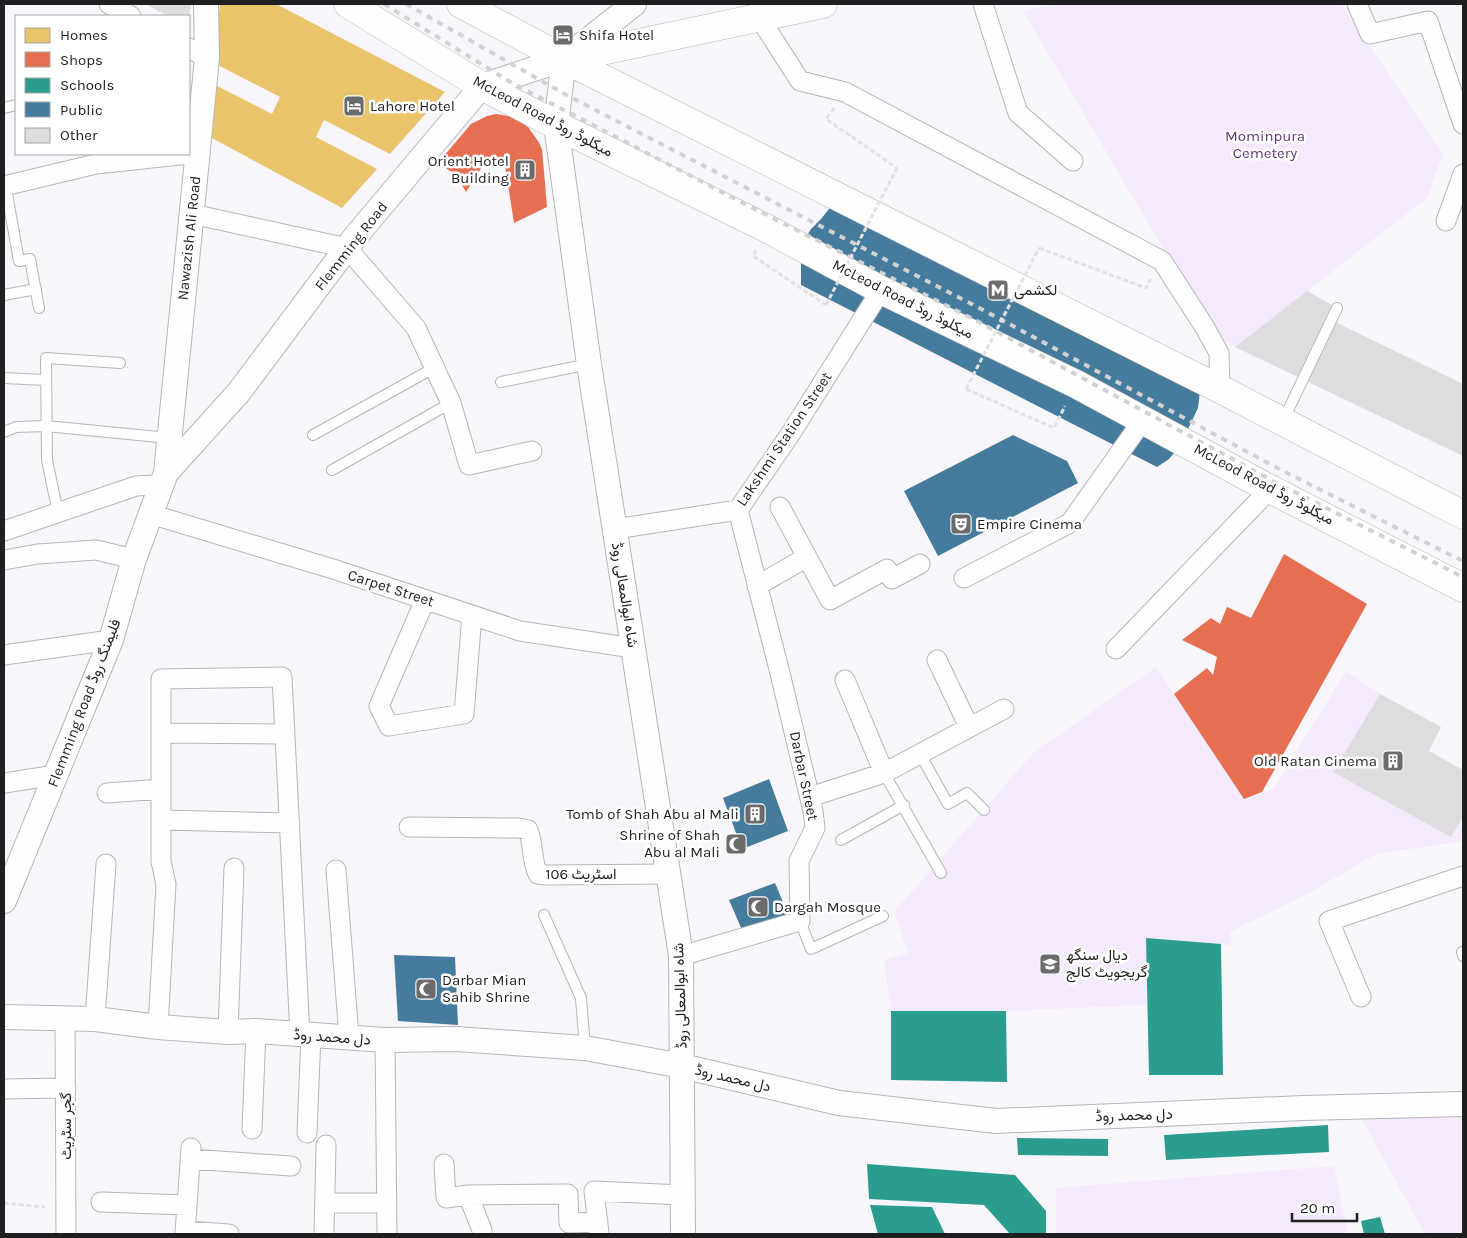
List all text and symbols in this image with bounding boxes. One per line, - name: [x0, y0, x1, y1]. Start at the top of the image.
- legend: [15, 15, 190, 155]
- hotel icon: Shifa Hotel: [551, 23, 575, 47]
- text: Homes: [60, 26, 108, 44]
- place label: Shifa Hotel: [579, 26, 654, 44]
- text: Shops: [60, 51, 103, 69]
- street label: McLeod Road میکلوڈ روڈ: [470, 71, 616, 161]
- text: Schools: [60, 76, 114, 94]
- hotel icon: Lahore Hotel: [342, 94, 366, 118]
- place label: Lahore Hotel: [370, 97, 455, 115]
- text: Public: [60, 101, 103, 119]
- text: Other: [60, 126, 98, 144]
- park label: Mominpura Cemetery: [1225, 127, 1305, 162]
- place label: Orient Hotel Building: [428, 152, 510, 187]
- building icon: Orient Hotel Building: [513, 158, 537, 182]
- street label: Nawazish Ali Road: [174, 175, 204, 301]
- street label: Flemming Road: [311, 198, 391, 294]
- street label: McLeod Road میکلوڈ روڈ: [829, 256, 977, 342]
- metro station icon: لکشمی: [986, 278, 1010, 302]
- place label: لکشمی: [1014, 281, 1057, 300]
- street label: Lakshmi Station Street: [732, 368, 836, 509]
- street label: McLeod Road میکلوڈ روڈ: [1191, 439, 1337, 529]
- theatre icon: Empire Cinema: [949, 512, 973, 536]
- place label: Empire Cinema: [977, 515, 1082, 533]
- street label: شاہ ابوالمعالی روڈ: [607, 541, 642, 649]
- street label: Carpet Street: [346, 566, 437, 611]
- street label: Flemming Road فلیمنگ روڈ: [44, 616, 124, 790]
- street label: Darbar Street: [786, 730, 822, 823]
- building icon: Old Ratan Cinema: [1381, 749, 1405, 773]
- place label: Old Ratan Cinema: [1254, 752, 1377, 770]
- building icon: Tomb of Shah Abu al Mali: [743, 802, 767, 826]
- place label: Tomb of Shah Abu al Mali: [566, 805, 739, 823]
- place label: Shrine of Shah Abu al Mali: [619, 826, 720, 861]
- mosque icon: Shrine of Shah Abu al Mali: [724, 832, 748, 856]
- street label: اسٹریٹ 106: [546, 865, 616, 883]
- mosque icon: Dargah Mosque: [746, 895, 770, 919]
- place label: Dargah Mosque: [774, 898, 881, 916]
- street label: شاہ ابوالمعالی روڈ: [669, 942, 692, 1049]
- place label: دیال سنگھ گریجویٹ کالج: [1066, 946, 1148, 983]
- school or university icon: دیال سنگھ گریجویٹ کالج: [1038, 952, 1062, 976]
- place label: Darbar Mian Sahib Shrine: [442, 971, 530, 1006]
- mosque icon: Darbar Mian Sahib Shrine: [414, 977, 438, 1001]
- street label: دل محمد روڈ: [293, 1025, 371, 1049]
- street label: دل محمد روڈ: [693, 1061, 773, 1095]
- street label: گجر سٹریٹ: [57, 1092, 75, 1160]
- street label: دل محمد روڈ: [1095, 1105, 1173, 1125]
- scale bar: [1292, 1190, 1357, 1222]
- text: 20 m: [1300, 1199, 1335, 1217]

